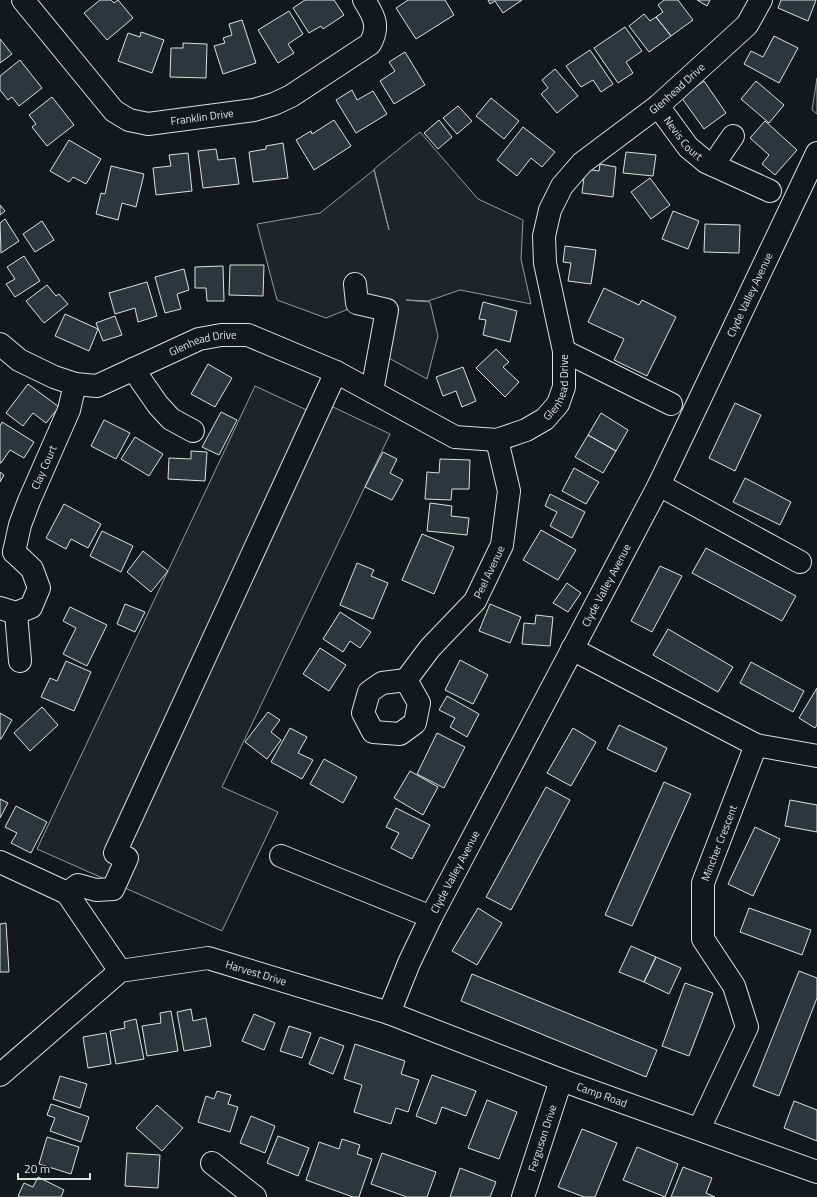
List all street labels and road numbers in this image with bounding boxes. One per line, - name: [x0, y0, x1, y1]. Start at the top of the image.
- street label: Glenhead Drive: [646, 59, 709, 118]
- street label: Franklin Drive: [170, 105, 235, 129]
- street label: Nevis Court: [660, 113, 706, 164]
- street label: Clyde Valley Avenue: [723, 249, 777, 340]
- street label: Glenhead Drive: [166, 327, 237, 360]
- street label: Glenhead Drive: [539, 354, 572, 424]
- street label: Clay Court: [27, 443, 61, 492]
- street label: Clyde Valley Avenue: [578, 540, 635, 630]
- street label: Peel Avenue: [469, 543, 509, 601]
- street label: Mincher Crescent: [697, 802, 741, 883]
- street label: Clyde Valley Avenue: [426, 827, 484, 916]
- street label: Harvest Drive: [224, 956, 289, 990]
- street label: Camp Road: [574, 1078, 630, 1111]
- street label: Ferguson Drive: [524, 1102, 561, 1174]

